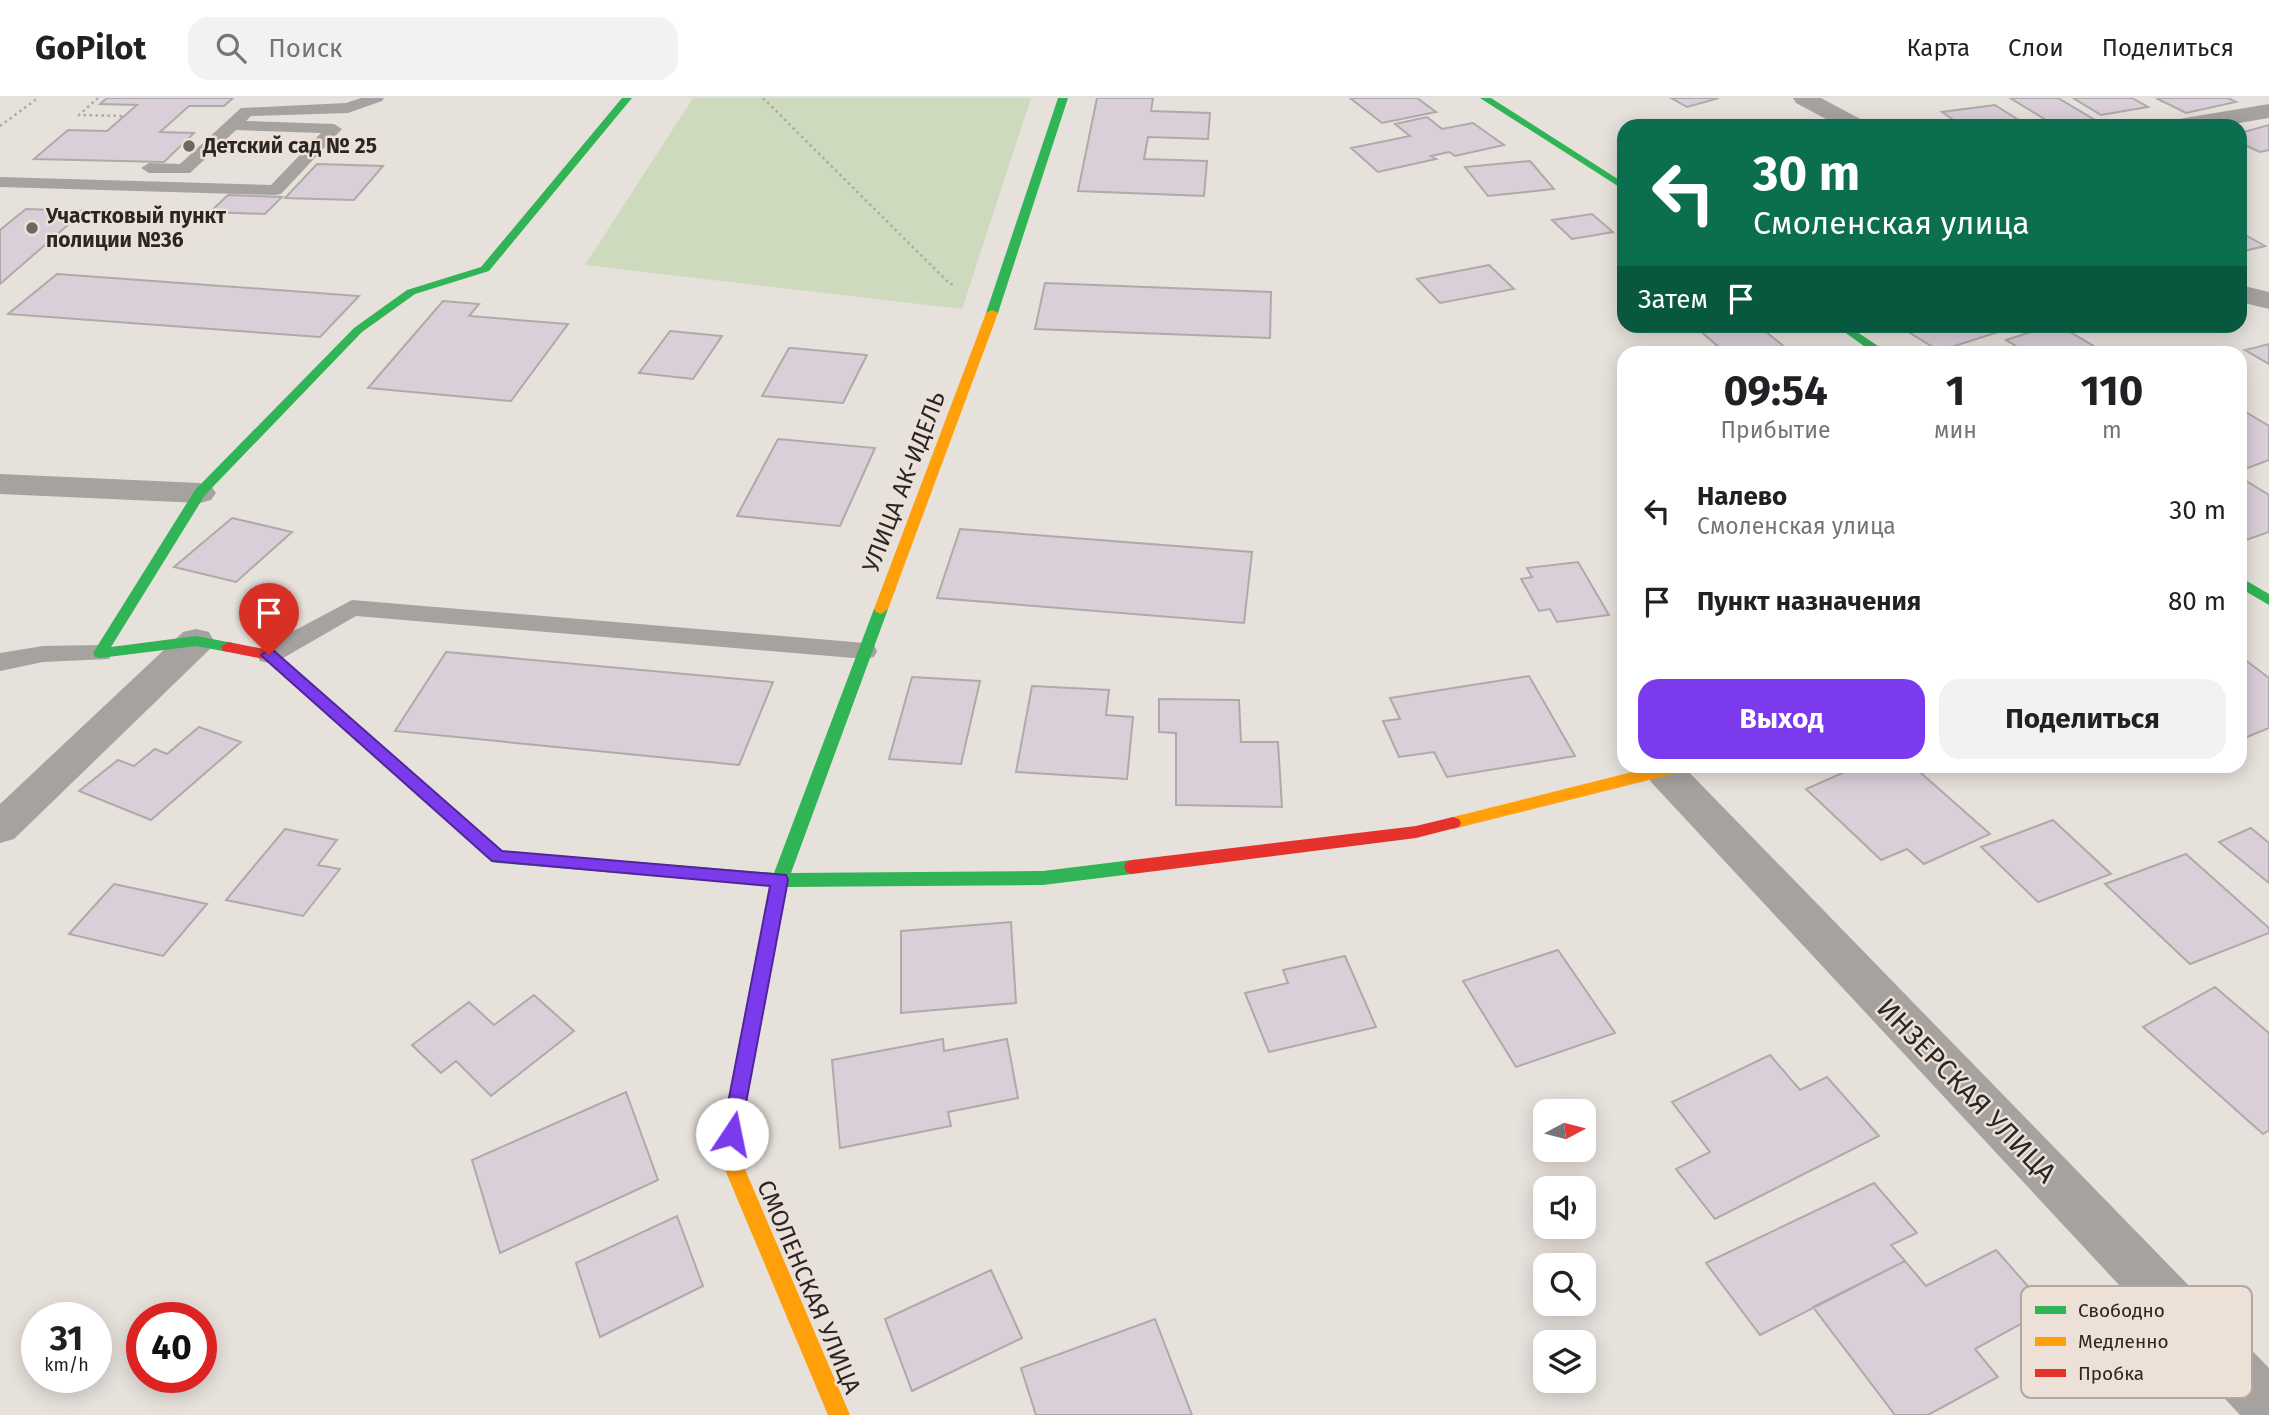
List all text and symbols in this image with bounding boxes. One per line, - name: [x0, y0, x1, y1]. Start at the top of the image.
- search box: [188, 17, 678, 80]
- text: GoPilot: [35, 28, 146, 68]
- icon: search: [212, 29, 250, 67]
- text: Поиск: [268, 33, 343, 64]
- text: Карта: [1906, 34, 1970, 62]
- text: Слои: [2008, 34, 2064, 62]
- text: Поделиться: [2102, 34, 2234, 62]
- place label: Детский сад № 25: [202, 133, 377, 159]
- marker: Детский сад № 25: [181, 138, 197, 154]
- text: 30 m: [1753, 144, 1860, 203]
- icon: left: [1638, 147, 1729, 238]
- place label: Участковый пункт полиции №36: [45, 203, 227, 253]
- text: Смоленская улица: [1753, 204, 2030, 242]
- marker: Участковый пункт полиции №36: [24, 220, 40, 236]
- icon: arrive: [1722, 280, 1760, 318]
- text: Затем: [1638, 284, 1708, 315]
- text: 09:54: [1723, 366, 1828, 416]
- text: 1: [1946, 366, 1965, 416]
- text: 110: [2081, 366, 2143, 416]
- street label: УЛИЦА АК-ИДЕЛЬ: [857, 388, 951, 576]
- text: Прибытие: [1721, 416, 1831, 444]
- text: мин: [1934, 416, 1977, 444]
- text: m: [2102, 416, 2122, 444]
- text: Налево: [1697, 481, 1787, 512]
- icon: left: [1638, 492, 1676, 530]
- text: 30 m: [2169, 495, 2226, 526]
- text: Смоленская улица: [1697, 512, 1896, 540]
- pin: [239, 583, 299, 655]
- icon: arrive: [1638, 583, 1676, 621]
- text: Пункт назначения: [1697, 586, 1921, 617]
- text: 80 m: [2168, 586, 2226, 617]
- icon: arrive: [250, 594, 288, 632]
- button: Выход: [1638, 679, 1925, 759]
- button: Поделиться: [1939, 679, 2226, 759]
- street label: ИНЗЕРСКАЯ УЛИЦА: [1870, 991, 2063, 1189]
- position arrow: [695, 1097, 769, 1171]
- north arrow: [1533, 1099, 1596, 1162]
- map controls: [1533, 1099, 1596, 1393]
- street label: СМОЛЕНСКАЯ УЛИЦА: [751, 1176, 867, 1398]
- button: sound: [1533, 1176, 1596, 1239]
- button: search: [1533, 1253, 1596, 1316]
- legend: [2021, 1286, 2252, 1398]
- text: Свободно: [2078, 1299, 2165, 1322]
- speed limit sign: 40: [126, 1302, 217, 1393]
- text: 31: [50, 1317, 83, 1359]
- button: layers: [1533, 1330, 1596, 1393]
- text: Медленно: [2078, 1330, 2169, 1353]
- text: km/h: [44, 1354, 89, 1376]
- text: Пробка: [2078, 1362, 2144, 1385]

